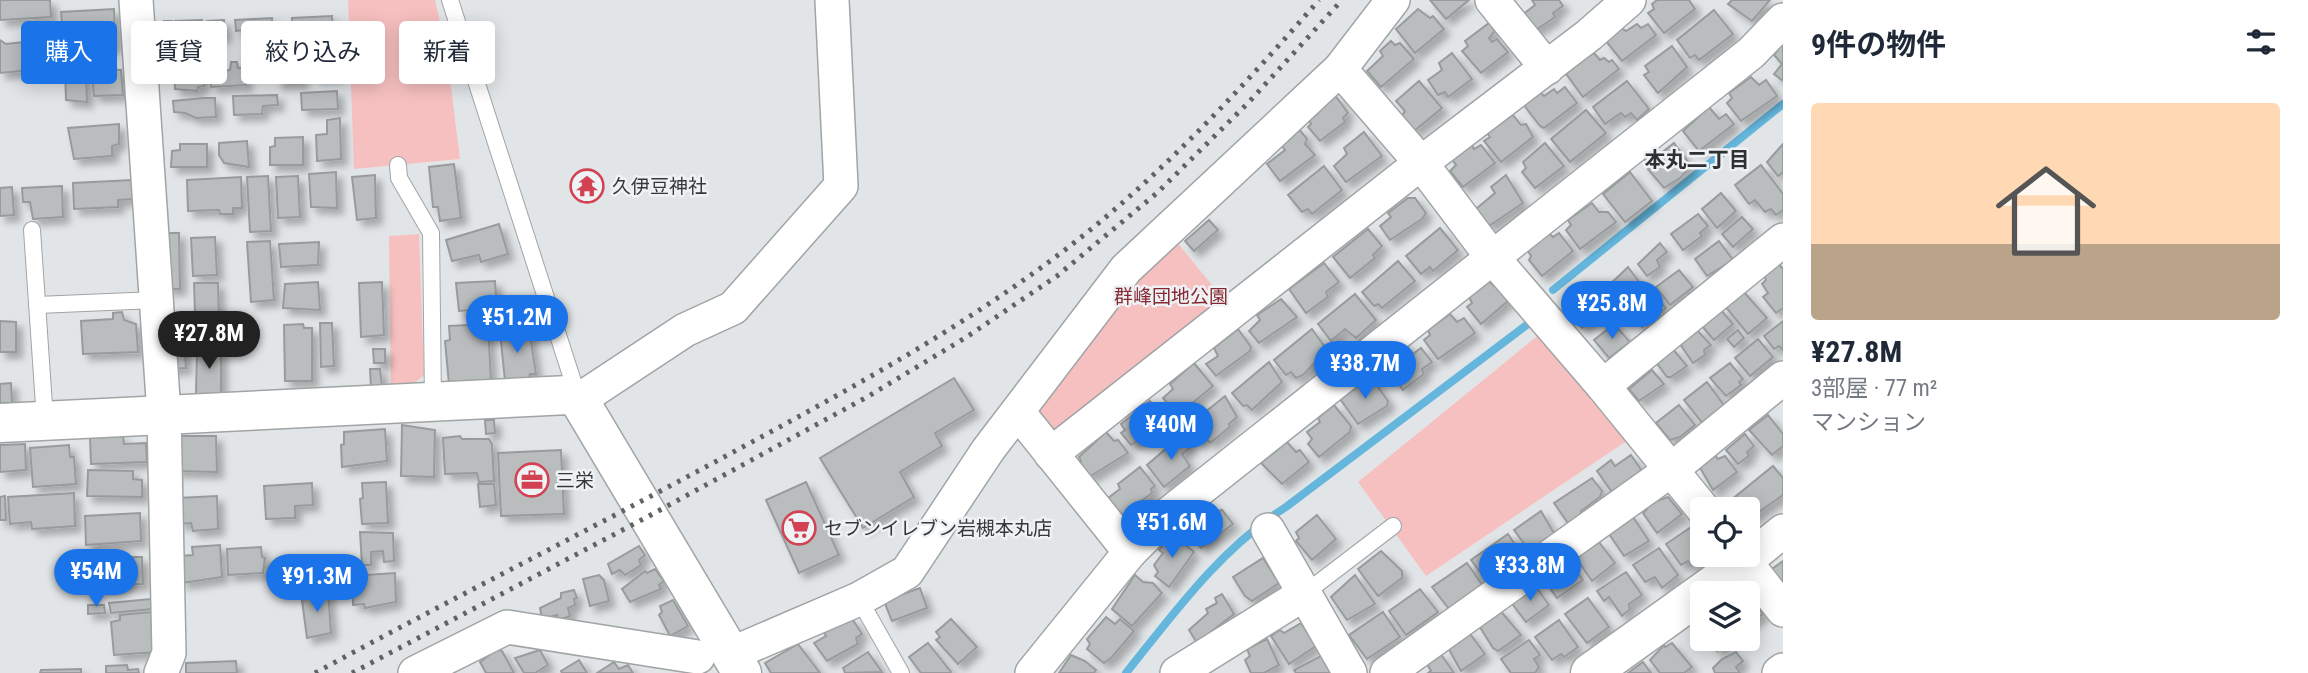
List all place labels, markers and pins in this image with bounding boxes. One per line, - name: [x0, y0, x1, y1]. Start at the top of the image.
- temple icon: 久伊豆神社: [568, 167, 606, 205]
- place label: 久伊豆神社: [612, 175, 707, 198]
- pin: ¥25.8M: [1555, 282, 1669, 341]
- pin: ¥51.2M: [460, 296, 574, 355]
- pin: ¥27.8M: [152, 312, 266, 371]
- pin: ¥38.7M: [1308, 342, 1422, 401]
- pin: ¥40M: [1130, 402, 1212, 462]
- office icon: 三栄: [513, 461, 551, 499]
- place label: 三栄: [556, 469, 594, 492]
- pin: ¥51.6M: [1115, 500, 1229, 560]
- supermarket icon: セブンイレブン岩槻本丸店: [780, 509, 818, 547]
- place label: セブンイレブン岩槻本丸店: [824, 517, 1052, 540]
- pin: ¥33.8M: [1473, 544, 1587, 603]
- pin: ¥54M: [55, 550, 137, 609]
- pin: ¥91.3M: [260, 554, 374, 614]

